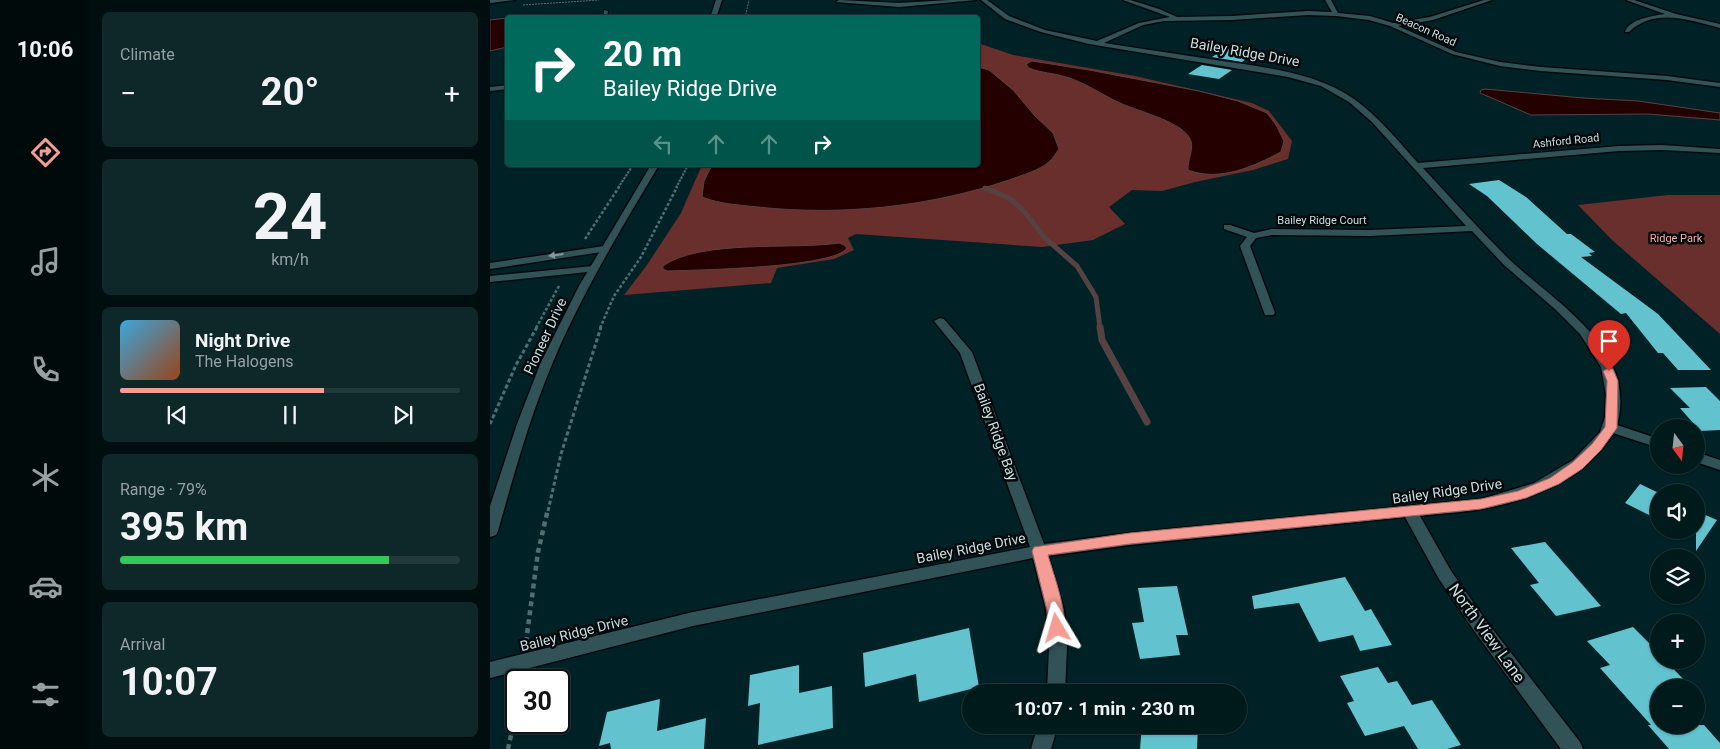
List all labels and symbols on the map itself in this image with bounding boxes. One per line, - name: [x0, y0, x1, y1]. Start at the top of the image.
- street label: Beacon Road: [1394, 11, 1458, 49]
- street label: Bailey Ridge Drive: [1189, 35, 1301, 69]
- street label: Ashford Road: [1532, 131, 1600, 151]
- street label: Bailey Ridge Court: [1277, 214, 1367, 227]
- park label: Ridge Park: [1650, 232, 1703, 245]
- one-way arrow: [547, 251, 563, 259]
- street label: Pioneer Drive: [520, 295, 570, 377]
- pin: [1588, 320, 1630, 371]
- street label: Bailey Ridge Bay: [971, 381, 1021, 483]
- north arrow: [1650, 419, 1705, 474]
- street label: Bailey Ridge Drive: [1391, 475, 1503, 507]
- street label: Bailey Ridge Drive: [915, 530, 1027, 566]
- street label: North View Lane: [1445, 580, 1529, 686]
- position arrow: [1030, 601, 1082, 653]
- street label: Bailey Ridge Drive: [518, 612, 630, 654]
- speed limit sign: 30: [505, 669, 570, 734]

